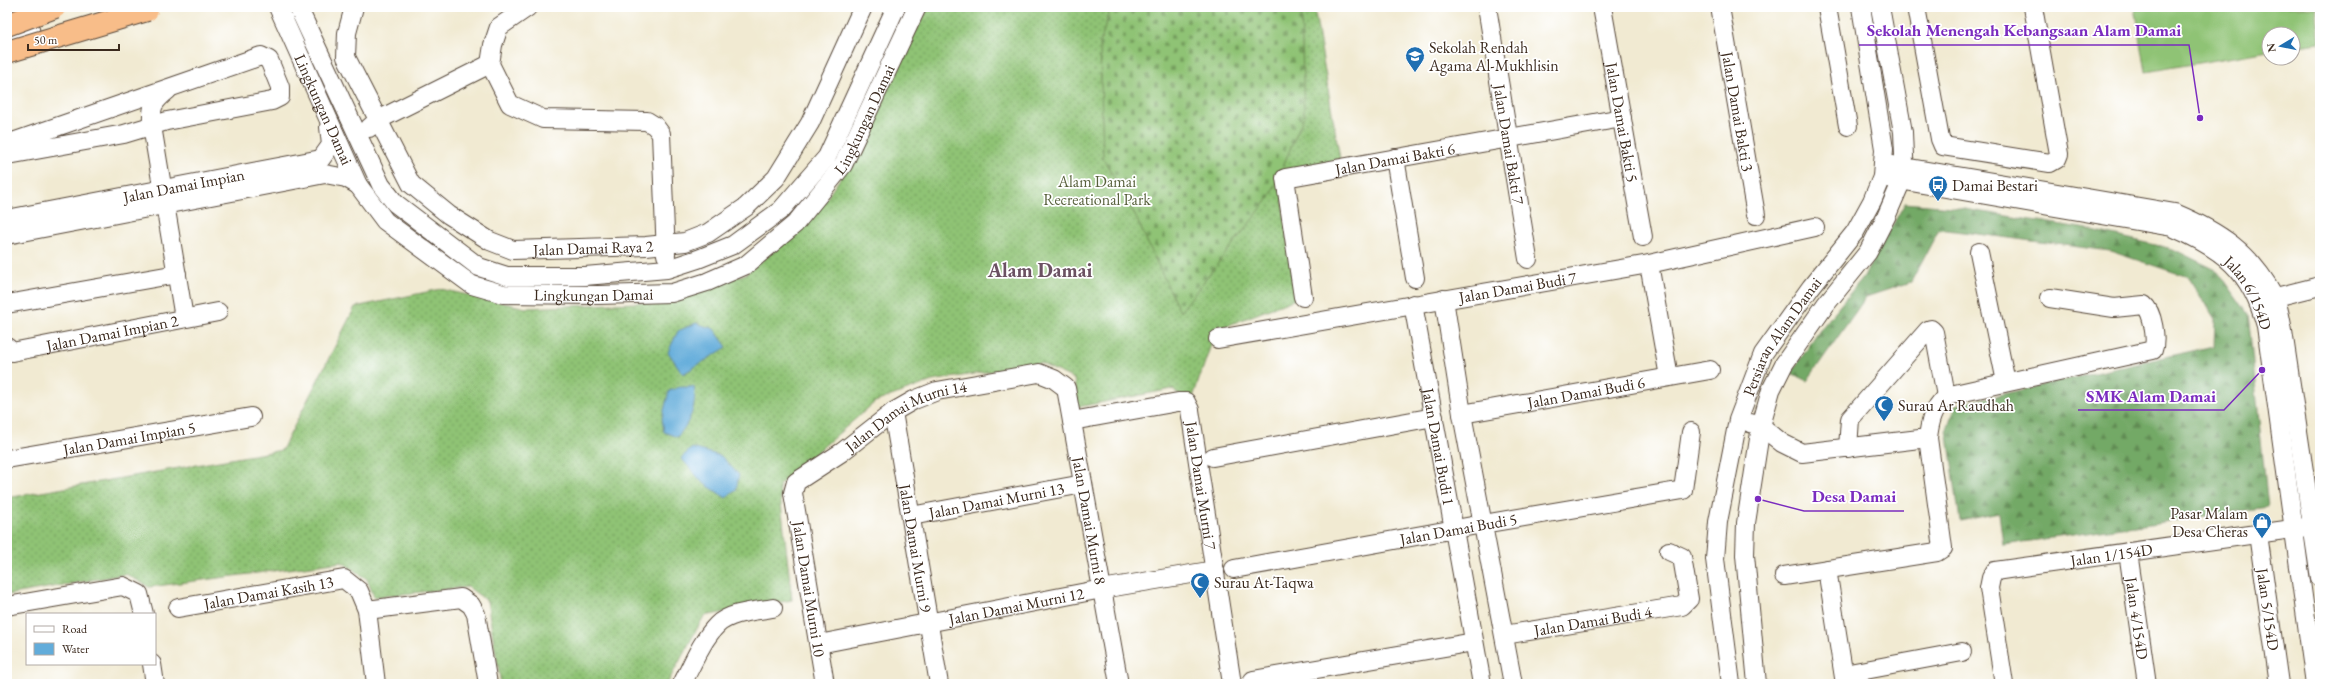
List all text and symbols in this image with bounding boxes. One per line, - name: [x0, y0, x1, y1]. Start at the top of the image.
- callout: Sekolah Menengah Kebangsaan Alam Damai: [1859, 16, 2189, 45]
- text: Sekolah Menengah Kebangsaan Alam Damai: [1867, 19, 2181, 41]
- scale bar: [28, 26, 119, 52]
- north arrow: [2261, 26, 2301, 66]
- text: 50 m: [34, 32, 58, 48]
- place label: Sekolah Rendah Agama Al-Mukhlisin: [1428, 37, 1559, 76]
- text: N: [2263, 42, 2279, 53]
- school or university icon: Sekolah Rendah Agama Al-Mukhlisin: [1404, 45, 1426, 73]
- street label: Jalan Damai Bakti 3: [1717, 48, 1759, 173]
- street label: Lingkungan Damai: [290, 50, 358, 168]
- street label: Jalan Damai Bakti 5: [1601, 59, 1644, 184]
- street label: Lingkungan Damai: [829, 61, 899, 179]
- street label: Jalan Damai Bakti 7: [1489, 81, 1529, 206]
- street label: Jalan Damai Bakti 6: [1331, 137, 1457, 180]
- street label: Jalan Damai Impian: [119, 163, 247, 207]
- park label: Alam Damai Recreational Park: [1043, 171, 1151, 210]
- bus stop icon: Damai Bestari: [1927, 174, 1949, 202]
- place label: Damai Bestari: [1952, 175, 2038, 196]
- street label: Jalan Damai Raya 2: [531, 235, 654, 260]
- street label: Jalan 6/154D: [2218, 249, 2277, 332]
- district label: Alam Damai: [987, 257, 1092, 283]
- street label: Jalan Damai Budi 7: [1455, 266, 1578, 308]
- street label: Persiaran Alam Damai: [1738, 272, 1826, 399]
- street label: Lingkungan Damai: [534, 283, 654, 306]
- street label: Jalan Damai Impian 2: [42, 309, 180, 356]
- street label: Jalan Damai Budi 6: [1524, 371, 1647, 413]
- street label: Jalan Damai Murni 14: [839, 375, 969, 458]
- callout: SMK Alam Damai: [2078, 381, 2224, 410]
- street label: Jalan Damai Budi 1: [1418, 384, 1460, 507]
- text: SMK Alam Damai: [2086, 385, 2216, 407]
- mosque icon: Surau Ar Raudhah: [1873, 394, 1895, 422]
- place label: Surau Ar Raudhah: [1898, 395, 2014, 416]
- street label: Jalan Damai Impian 5: [59, 416, 197, 460]
- street label: Jalan Damai Murni 7: [1181, 418, 1222, 551]
- street label: Jalan Damai Murni 8: [1068, 453, 1112, 586]
- street label: Jalan Damai Murni 13: [925, 477, 1066, 523]
- street label: Jalan Damai Murni 9: [895, 480, 937, 614]
- callout: Desa Damai: [1804, 482, 1904, 511]
- text: Desa Damai: [1812, 485, 1896, 507]
- place label: Pasar Malam Desa Cheras: [2170, 503, 2249, 542]
- street label: Jalan Damai Budi 5: [1396, 508, 1519, 550]
- shop icon: Pasar Malam Desa Cheras: [2251, 511, 2273, 539]
- street label: Jalan Damai Murni 10: [788, 518, 830, 659]
- street label: Jalan 1/154D: [2067, 538, 2154, 571]
- street label: Jalan 5/154D: [2252, 565, 2285, 652]
- street label: Jalan Damai Kasih 13: [200, 570, 335, 614]
- mosque icon: Surau At-Taqwa: [1189, 571, 1211, 599]
- place label: Surau At-Taqwa: [1214, 572, 1314, 593]
- street label: Jalan 4/154D: [2121, 574, 2154, 661]
- street label: Jalan Damai Murni 12: [945, 582, 1086, 629]
- street label: Jalan Damai Budi 4: [1530, 601, 1654, 641]
- legend: [26, 613, 156, 665]
- text: Road: [62, 621, 88, 637]
- text: Water: [62, 641, 89, 657]

